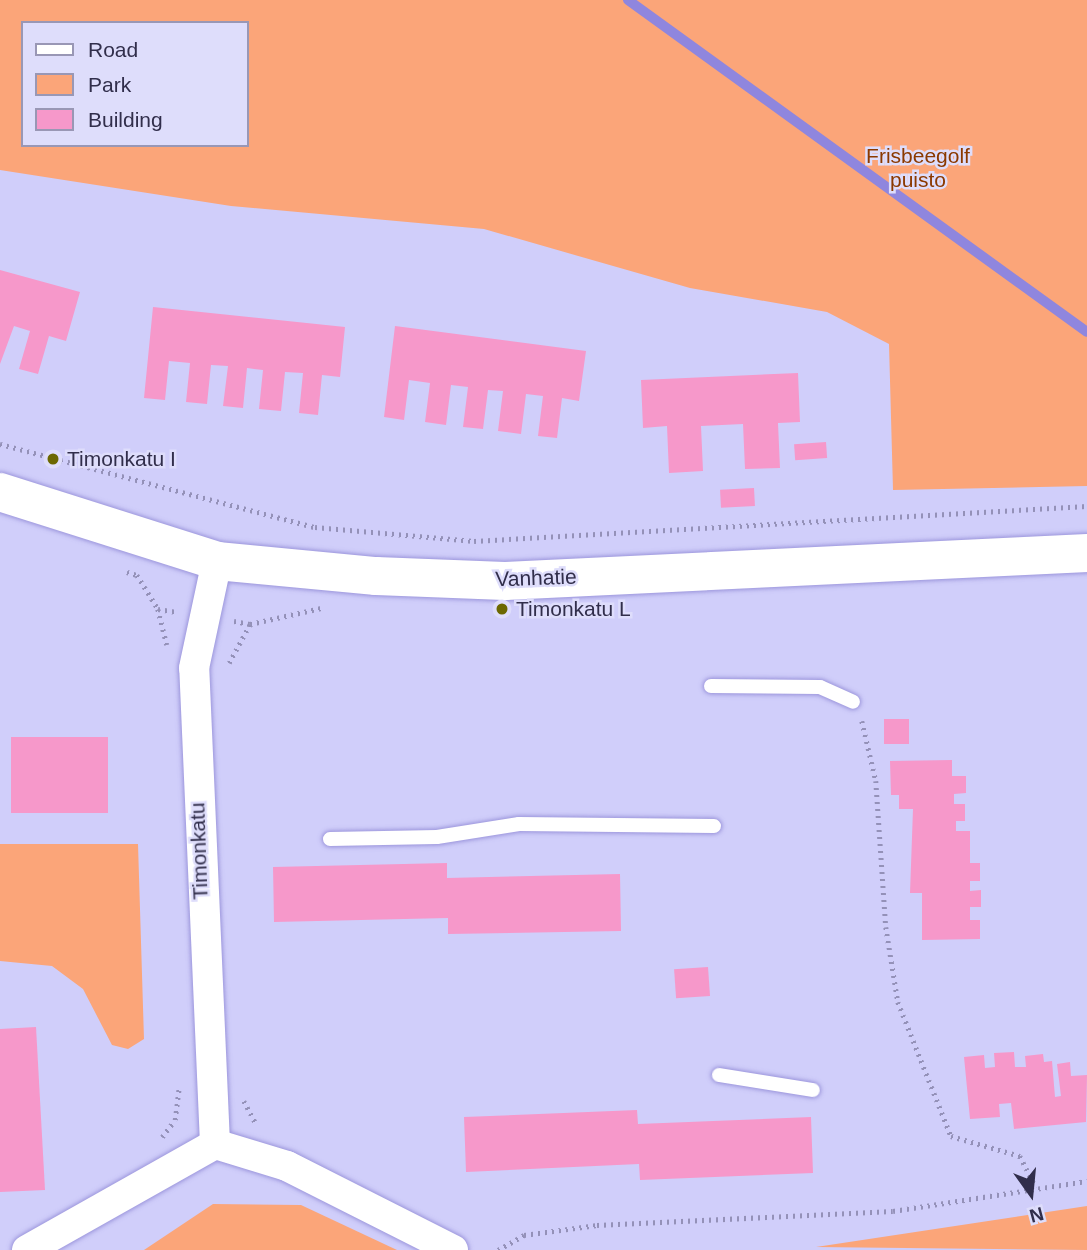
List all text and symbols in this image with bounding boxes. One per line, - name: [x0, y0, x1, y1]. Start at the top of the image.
- legend: [21, 21, 248, 147]
- text: Road: [88, 38, 138, 61]
- text: Park: [88, 73, 131, 96]
- text: Building: [88, 108, 163, 131]
- park label: Frisbeegolf puisto: [866, 143, 970, 193]
- place label: Timonkatu I: [67, 446, 176, 472]
- marker: Timonkatu I: [45, 451, 61, 467]
- street label: Vanhatie: [495, 564, 577, 592]
- place label: Timonkatu L: [516, 596, 631, 622]
- marker: Timonkatu L: [494, 601, 510, 617]
- street label: Timonkatu: [185, 802, 213, 900]
- north arrow: [996, 1159, 1066, 1229]
- text: N: [1027, 1203, 1046, 1227]

